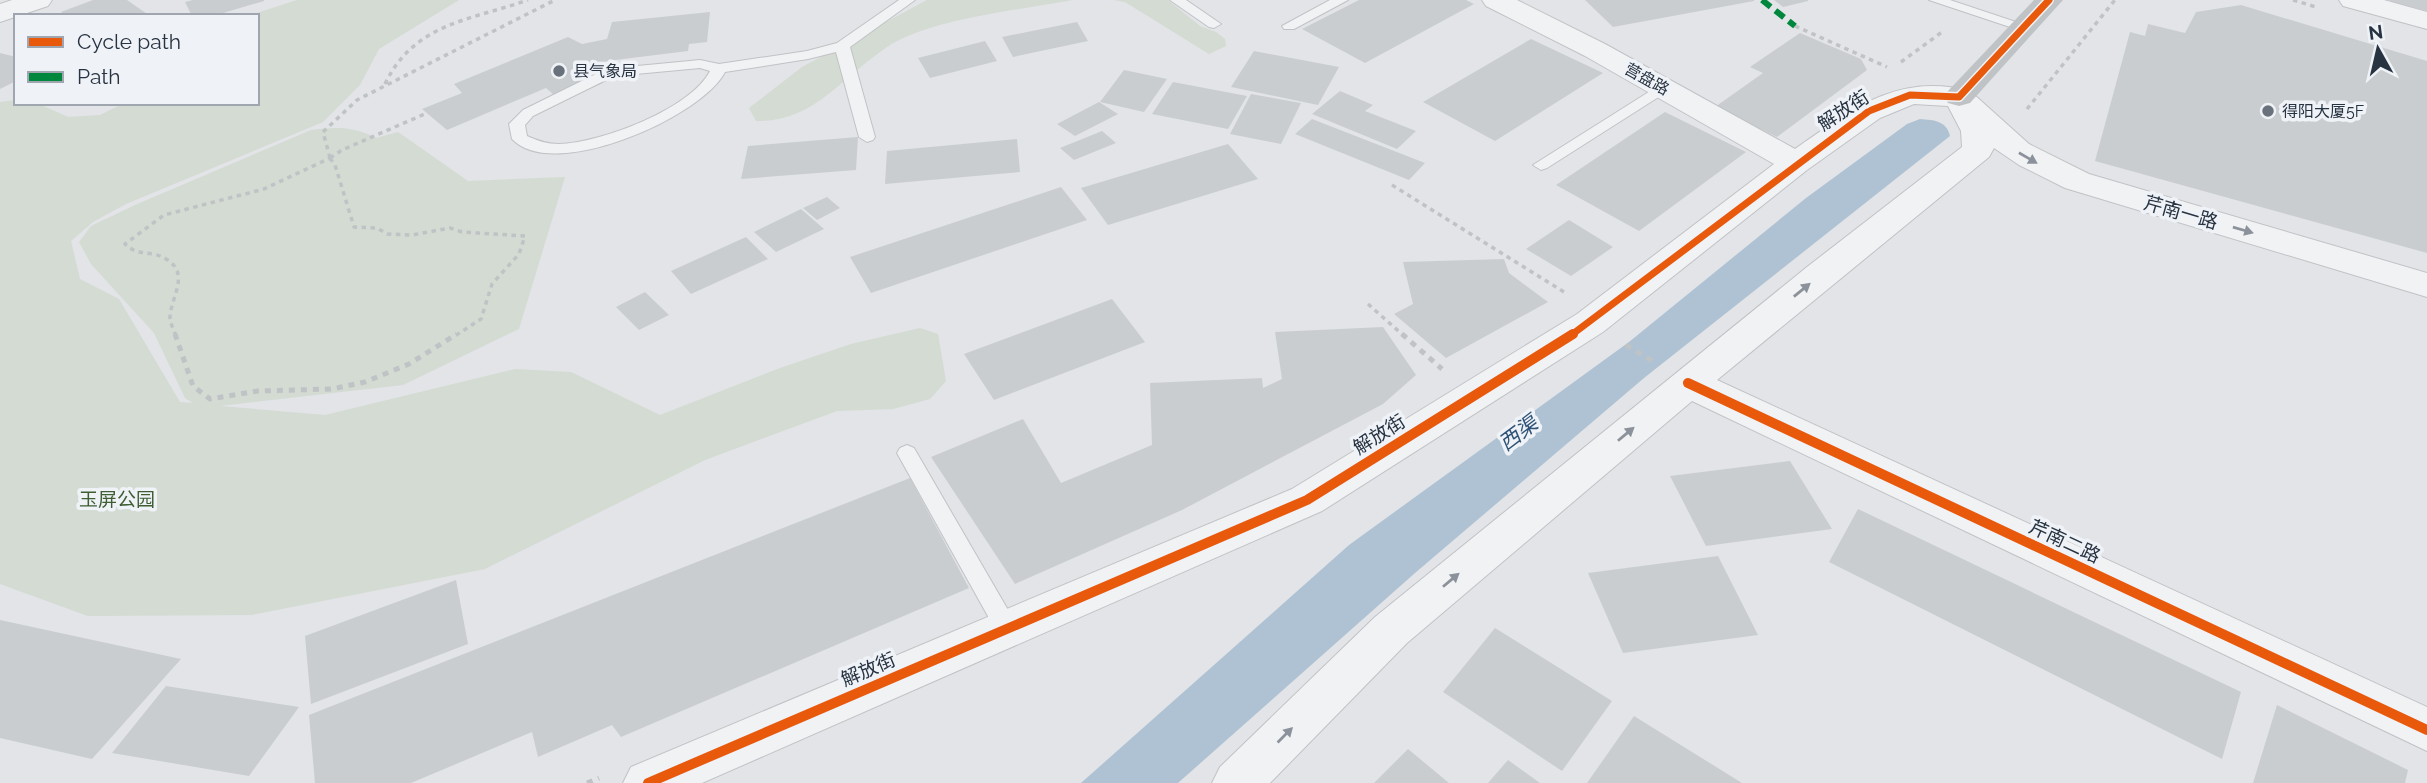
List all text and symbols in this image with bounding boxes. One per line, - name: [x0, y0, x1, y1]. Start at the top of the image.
- legend: [14, 14, 259, 105]
- north arrow: [2343, 14, 2413, 84]
- text: N: [2367, 20, 2384, 44]
- text: Cycle path: [77, 29, 181, 54]
- street label: 营盘路: [1621, 59, 1673, 99]
- place label: 县气象局: [573, 62, 637, 81]
- marker: 县气象局: [551, 63, 567, 79]
- text: Path: [77, 64, 121, 89]
- street label: 解放街: [1813, 85, 1873, 135]
- place label: 得阳大厦5F: [2282, 102, 2364, 121]
- marker: 得阳大厦5F: [2260, 103, 2276, 119]
- one-way arrow: [2018, 152, 2037, 164]
- street label: 芹南一路: [2141, 191, 2221, 233]
- one-way arrow: [2233, 226, 2254, 236]
- one-way arrow: [1792, 282, 1810, 297]
- water label: 西渠: [1494, 409, 1545, 456]
- street label: 解放街: [1349, 410, 1409, 458]
- one-way arrow: [1617, 427, 1635, 442]
- park label: 玉屏公园: [79, 488, 155, 510]
- street label: 芹南二路: [2026, 515, 2104, 567]
- one-way arrow: [1443, 573, 1460, 588]
- street label: 解放街: [837, 648, 899, 690]
- one-way arrow: [1277, 727, 1293, 743]

